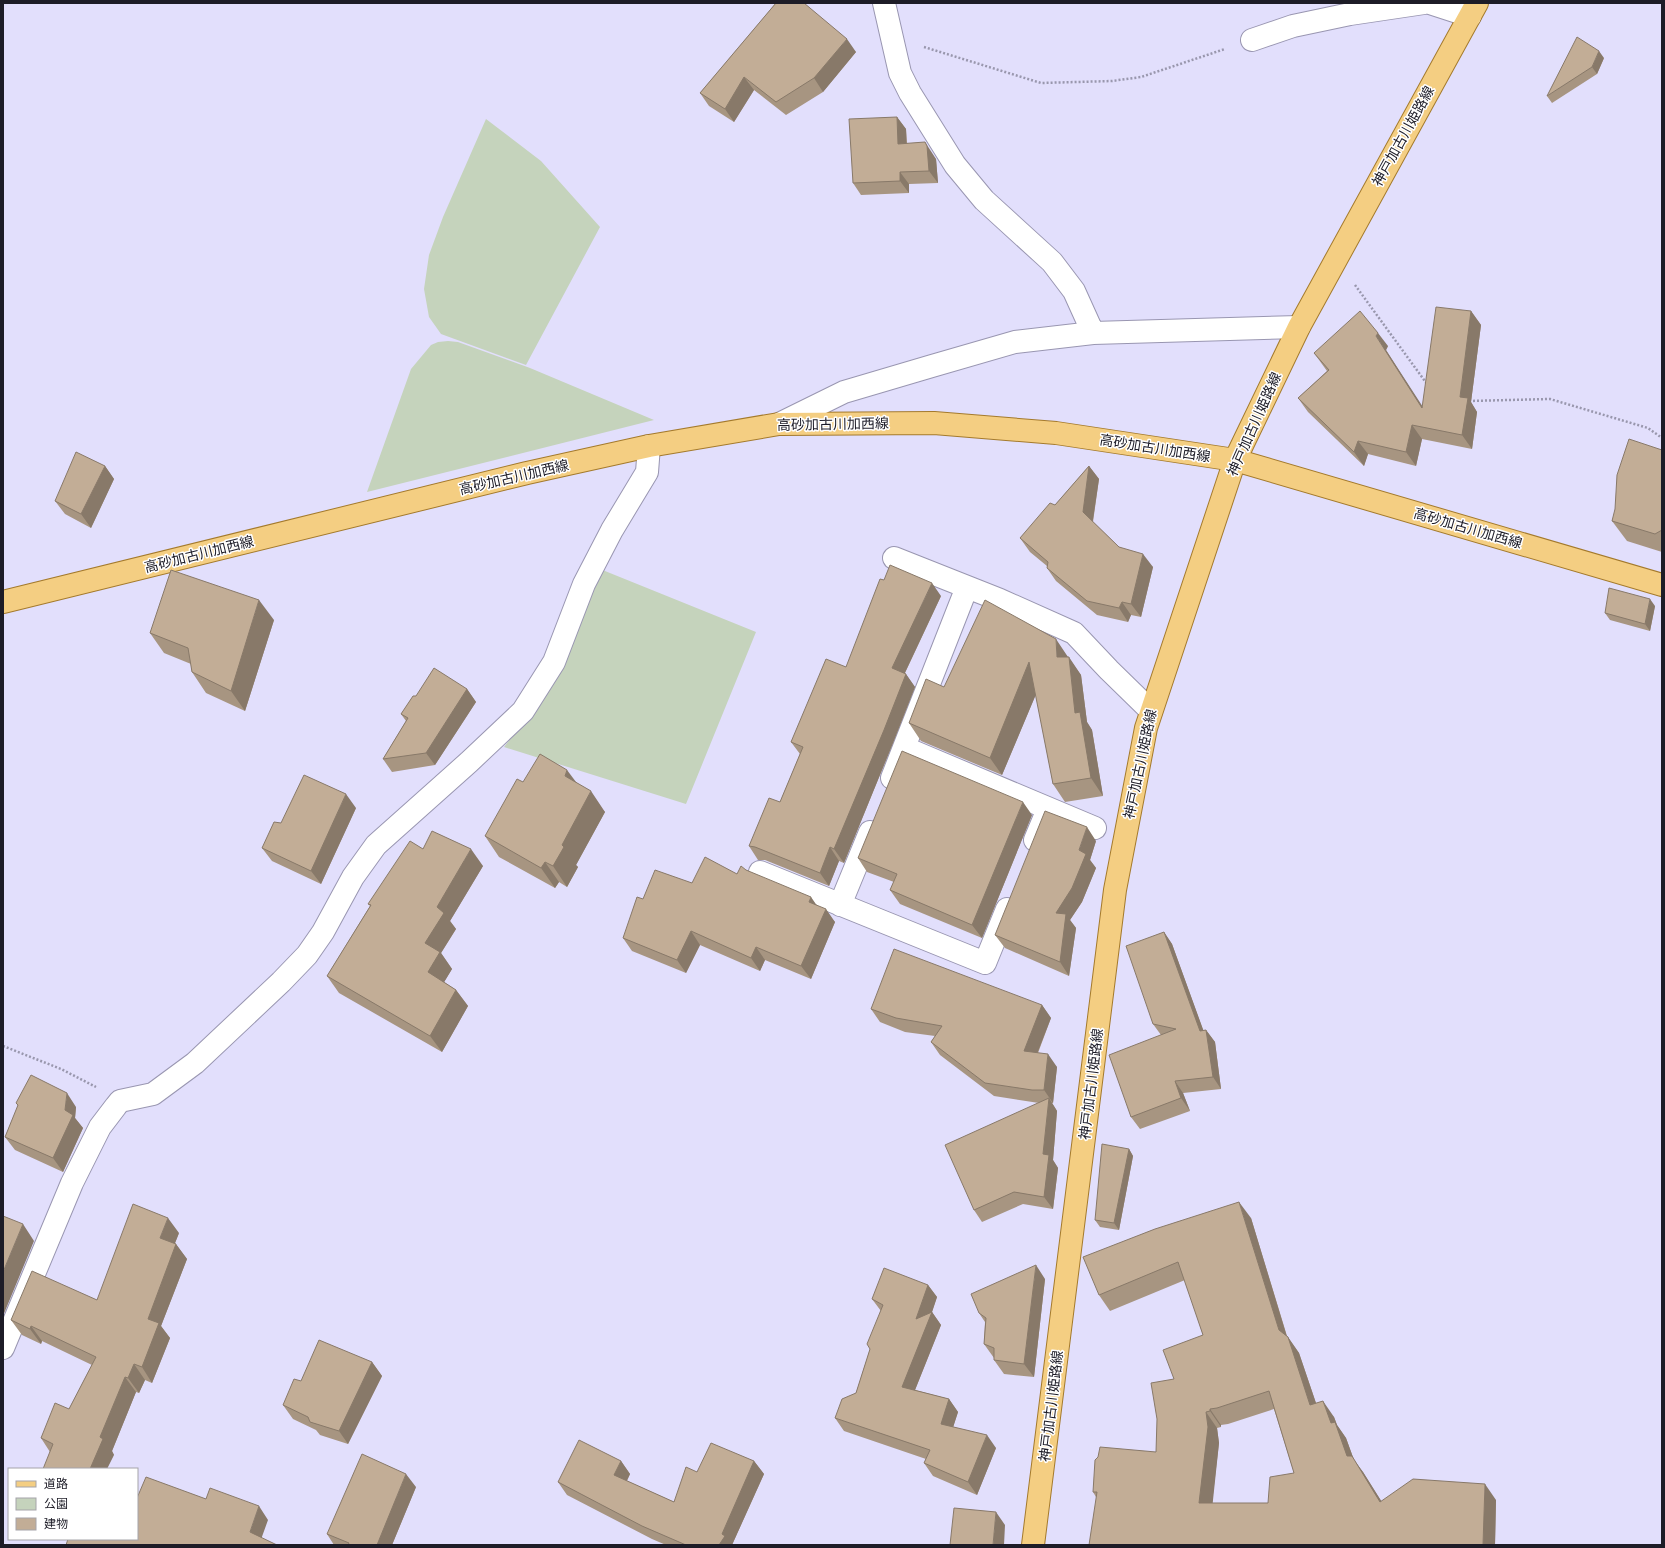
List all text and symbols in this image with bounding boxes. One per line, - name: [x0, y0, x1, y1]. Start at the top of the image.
- street label: 神戸加古川姫路線: [1368, 83, 1438, 189]
- street label: 神戸加古川姫路線: [1223, 369, 1285, 479]
- street label: 高砂加古川加西線: [777, 414, 889, 434]
- street label: 高砂加古川加西線: [1098, 430, 1212, 466]
- street label: 高砂加古川加西線: [457, 456, 571, 498]
- street label: 高砂加古川加西線: [1412, 504, 1524, 552]
- street label: 高砂加古川加西線: [142, 532, 256, 576]
- street label: 神戸加古川姫路線: [1120, 707, 1160, 821]
- street label: 神戸加古川姫路線: [1075, 1027, 1107, 1141]
- street label: 神戸加古川姫路線: [1035, 1349, 1067, 1463]
- legend: [8, 1468, 138, 1540]
- text: 道路: [44, 1476, 68, 1492]
- text: 公園: [44, 1496, 68, 1512]
- text: 建物: [44, 1516, 68, 1532]

